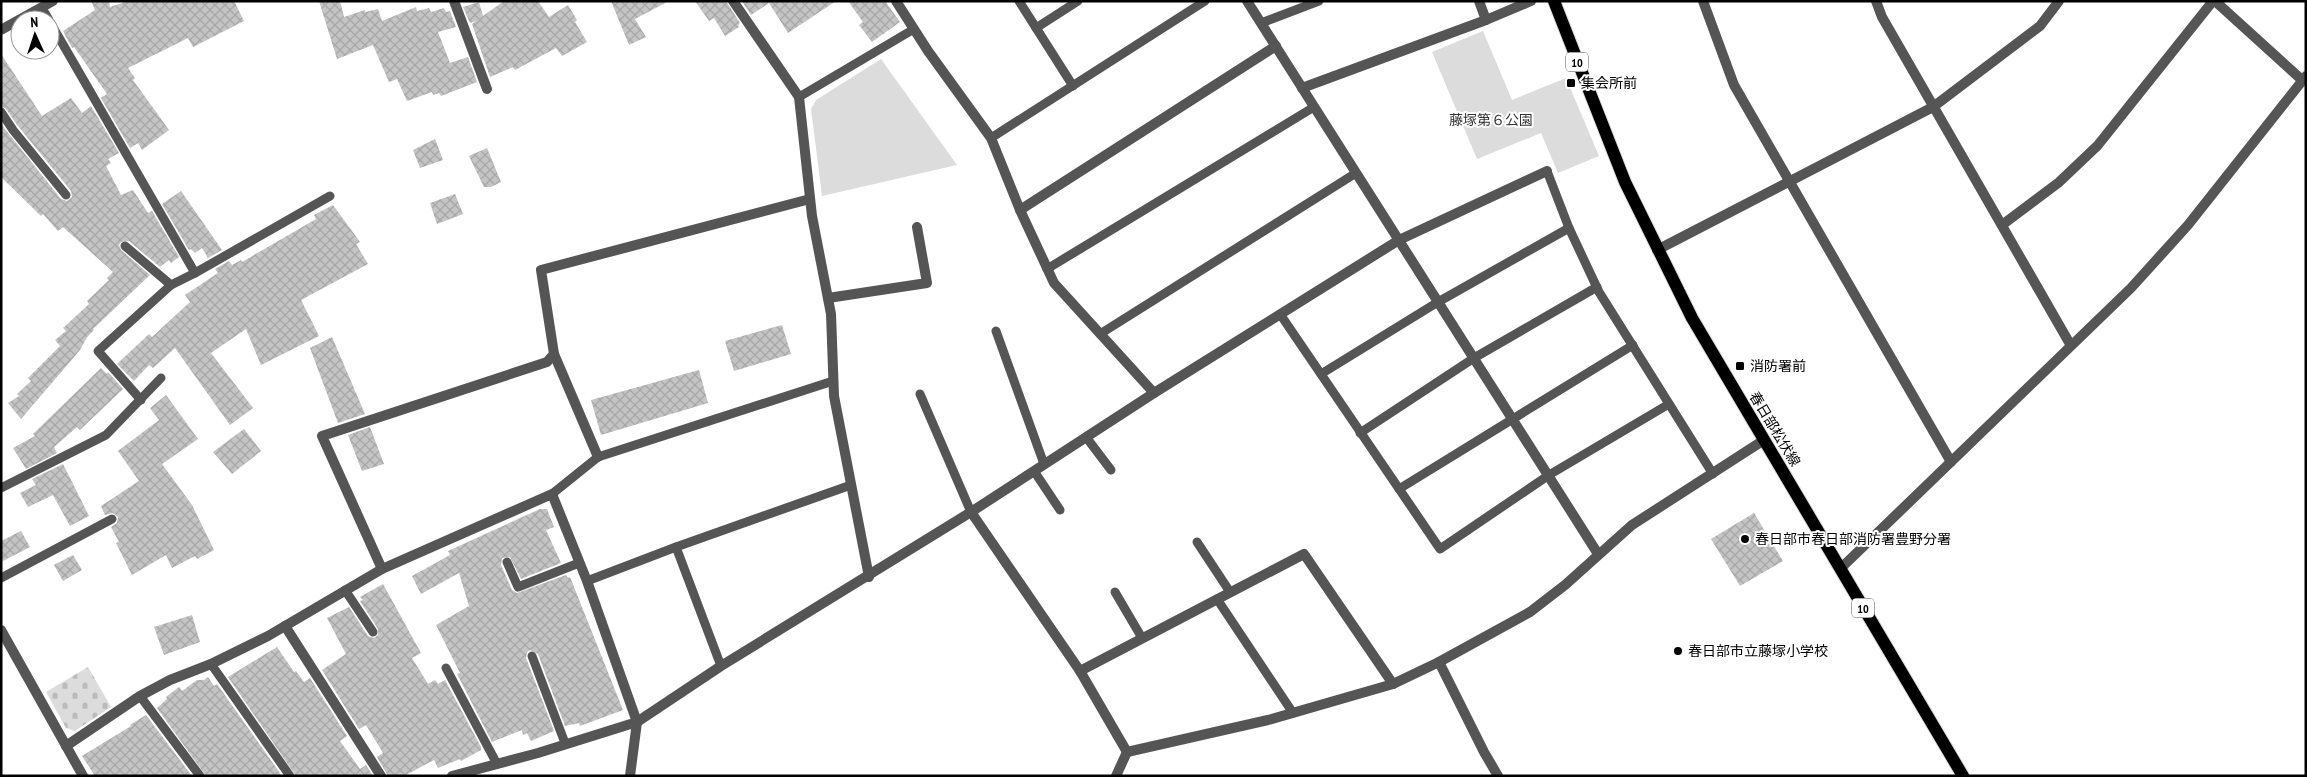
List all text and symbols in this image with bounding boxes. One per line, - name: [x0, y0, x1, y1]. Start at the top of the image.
- north arrow: [10, 10, 60, 60]
- text: N: [30, 13, 39, 31]
- road number: 10: [1566, 52, 1588, 72]
- place label: 集会所前: [1581, 74, 1637, 92]
- marker: 集会所前: [1565, 77, 1577, 89]
- park label: 藤塚第６公園: [1449, 111, 1533, 129]
- place label: 消防署前: [1750, 357, 1806, 375]
- marker: 消防署前: [1734, 360, 1746, 372]
- street label: 春日部松伏線: [1746, 388, 1804, 470]
- place label: 春日部市春日部消防署豊野分署: [1755, 530, 1951, 548]
- marker: 春日部市春日部消防署豊野分署: [1739, 533, 1751, 545]
- road number: 10: [1852, 598, 1874, 618]
- place label: 春日部市立藤塚小学校: [1688, 642, 1828, 660]
- marker: 春日部市立藤塚小学校: [1672, 645, 1684, 657]

